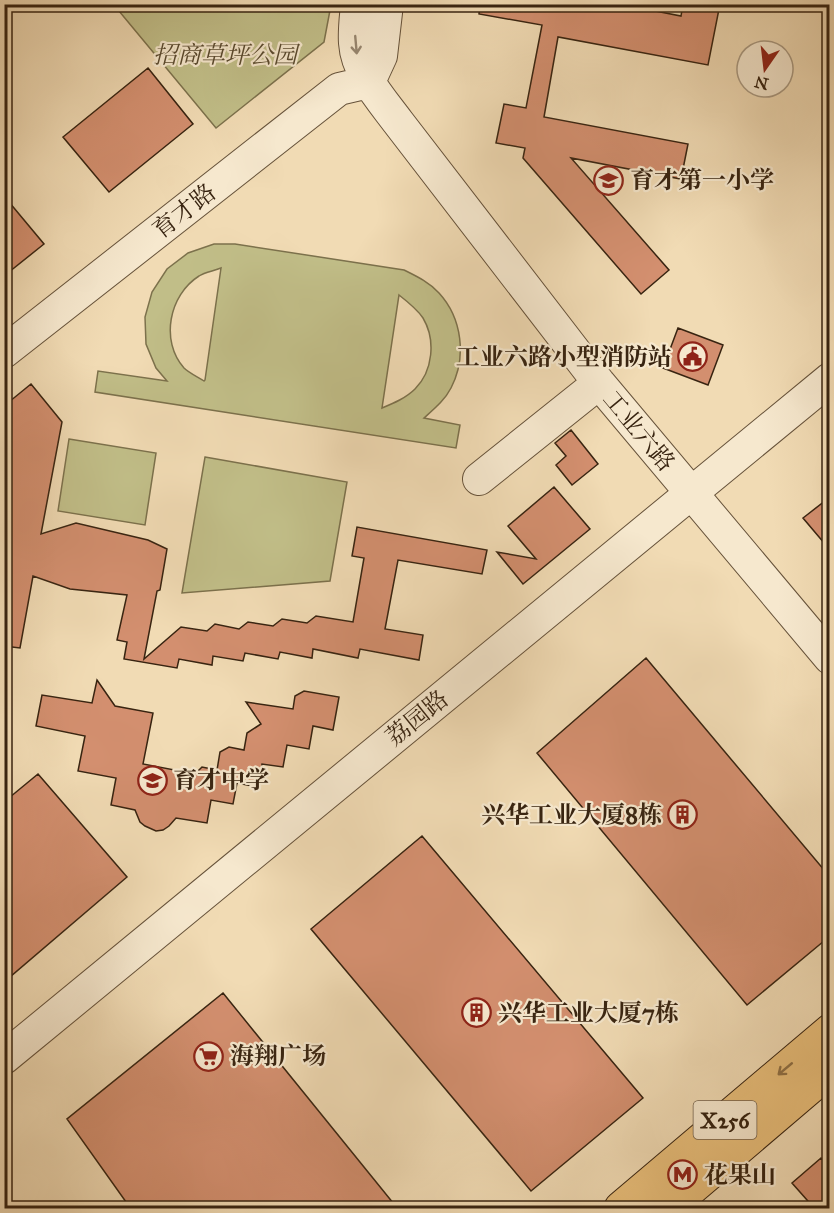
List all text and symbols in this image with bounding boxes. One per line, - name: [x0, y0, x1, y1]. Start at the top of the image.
- one-way arrow: [351, 34, 362, 54]
- north arrow: [735, 39, 795, 99]
- park label: 招商草坪公园: [153, 40, 301, 70]
- text: N: [752, 72, 770, 94]
- school or university icon: 育才第一小学: [593, 164, 625, 196]
- place label: 育才第一小学: [630, 165, 774, 195]
- street label: 育才路: [146, 177, 222, 245]
- public building icon: 工业六路小型消防站: [677, 341, 709, 373]
- place label: 工业六路小型消防站: [456, 342, 672, 372]
- street label: 工业六路: [597, 385, 681, 477]
- street label: 荔园路: [380, 684, 454, 752]
- school or university icon: 育才中学: [136, 764, 168, 796]
- place label: 育才中学: [173, 765, 269, 795]
- building icon: 兴华工业大厦8栋: [667, 799, 699, 831]
- place label: 兴华工业大厦8栋: [481, 800, 662, 830]
- building icon: 兴华工业大厦7栋: [461, 997, 493, 1029]
- place label: 兴华工业大厦7栋: [498, 998, 679, 1028]
- supermarket icon: 海翔广场: [193, 1040, 225, 1072]
- place label: 海翔广场: [230, 1041, 326, 1071]
- one-way arrow: [778, 1062, 793, 1076]
- road number: X256: [694, 1101, 756, 1139]
- metro station icon: 花果山: [667, 1159, 699, 1191]
- place label: 花果山: [704, 1160, 776, 1190]

